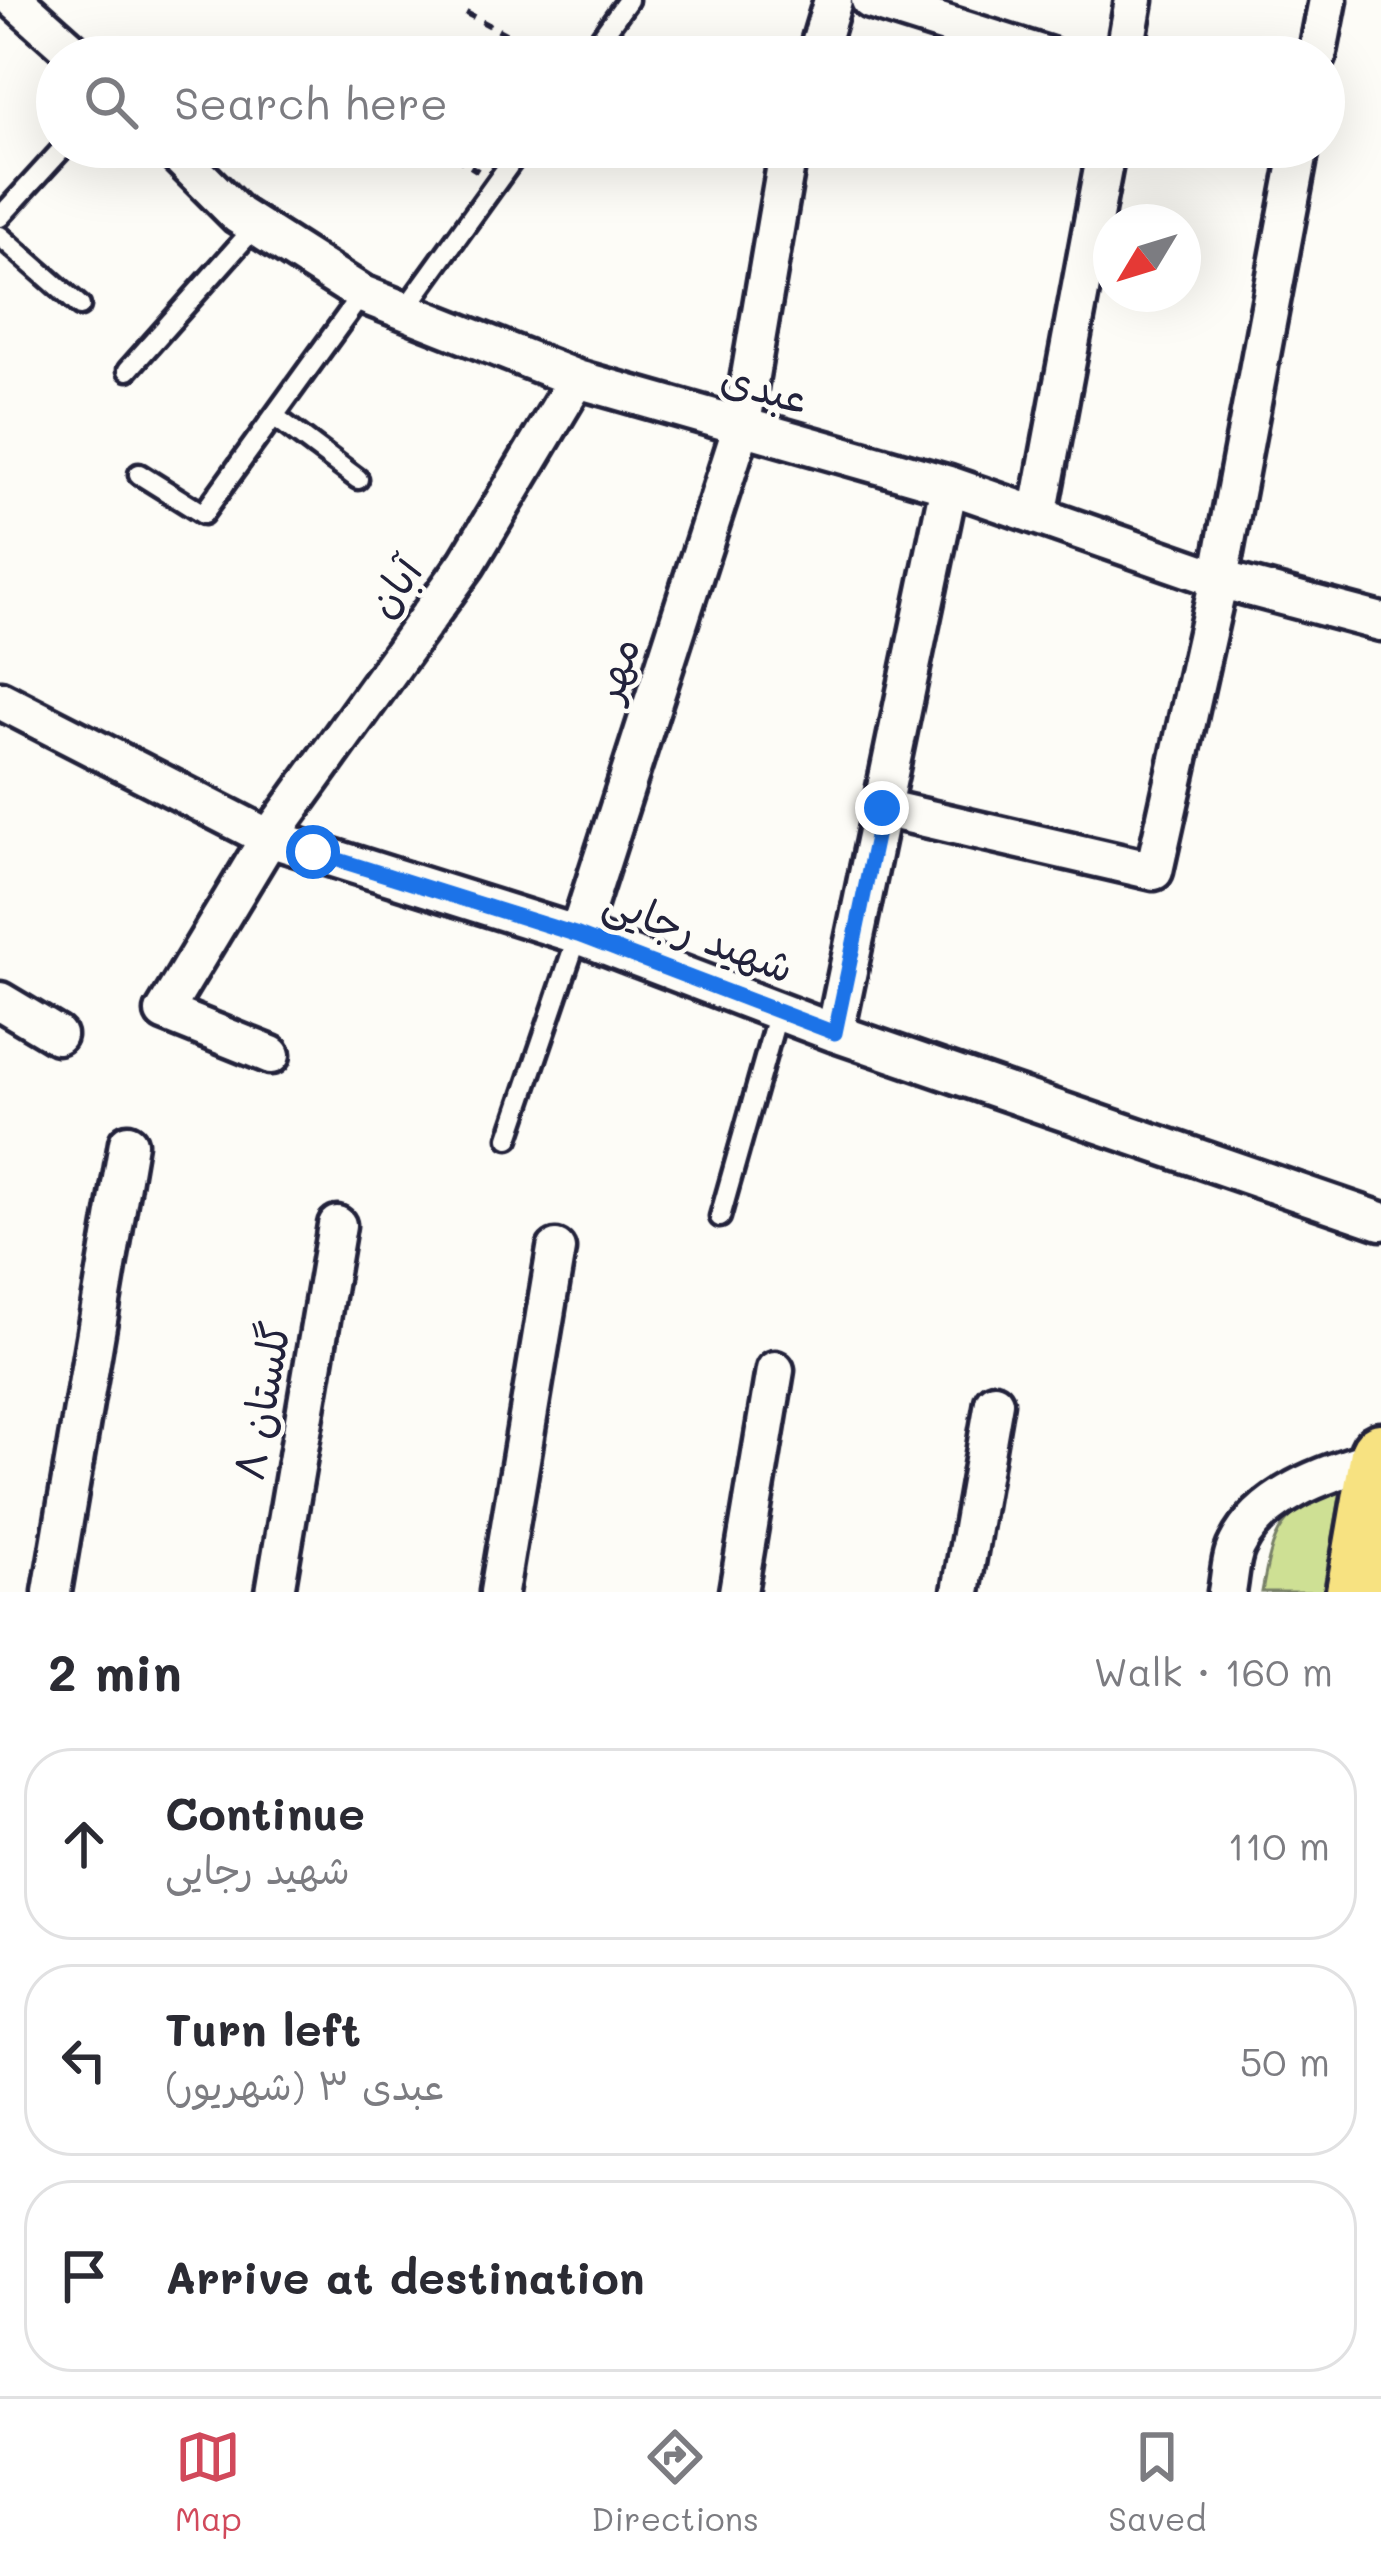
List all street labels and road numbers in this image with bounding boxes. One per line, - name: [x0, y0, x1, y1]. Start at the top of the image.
- street label: عبدی: [715, 348, 816, 425]
- street label: آبان: [353, 544, 434, 627]
- street label: مهر: [578, 630, 651, 710]
- street label: شهید رجایی: [596, 871, 802, 996]
- street label: گلستان ۸: [220, 1317, 302, 1484]

